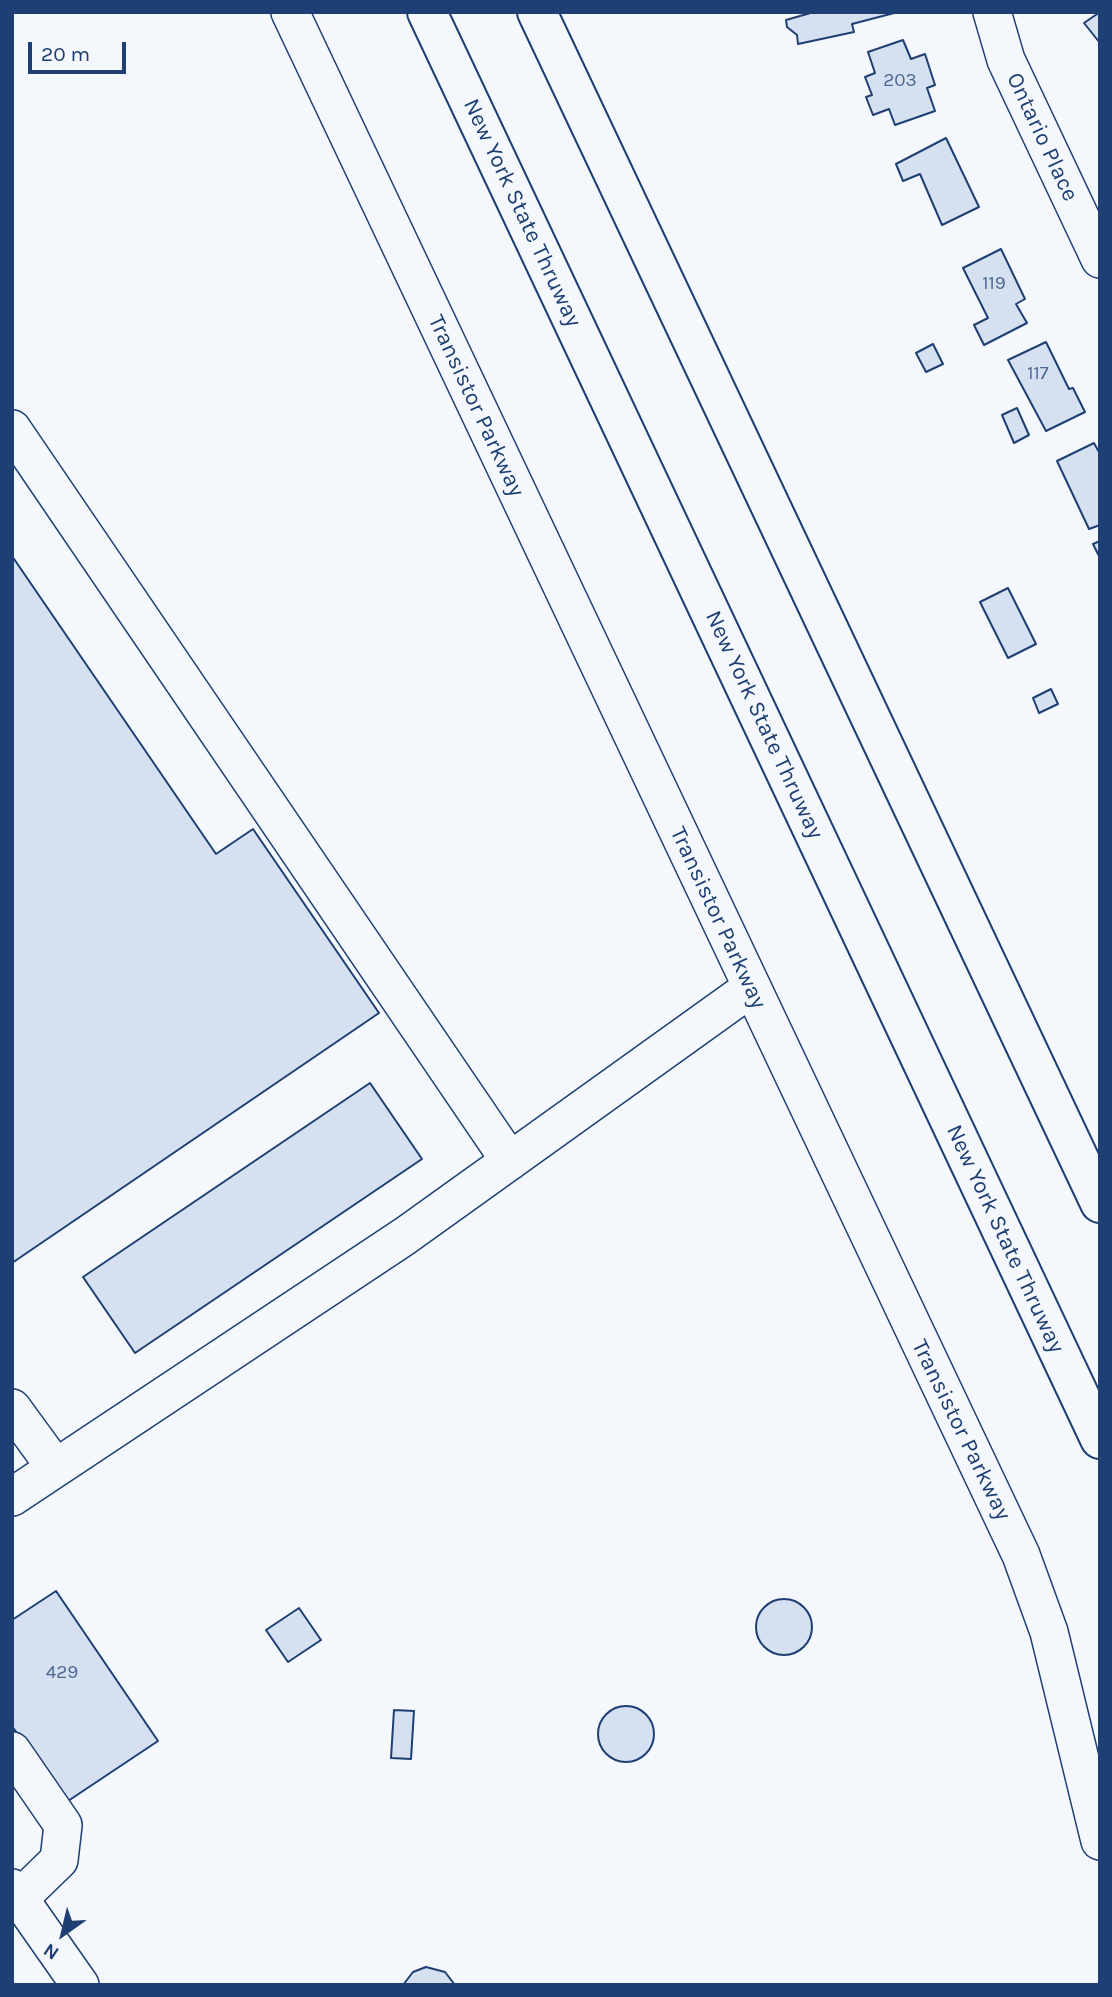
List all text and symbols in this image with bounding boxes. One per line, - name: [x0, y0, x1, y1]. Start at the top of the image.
- scale bar: [32, 28, 130, 72]
- text: 20 m: [41, 42, 90, 66]
- street label: Ontario Place: [1000, 68, 1084, 206]
- house number: 203: [883, 70, 917, 92]
- street label: New York State Thruway: [457, 94, 587, 332]
- house number: 119: [982, 273, 1006, 295]
- street label: Transistor Parkway: [422, 311, 530, 501]
- house number: 117: [1027, 363, 1049, 385]
- street label: New York State Thruway: [699, 606, 829, 844]
- street label: Transistor Parkway: [664, 823, 772, 1013]
- street label: New York State Thruway: [940, 1120, 1070, 1358]
- street label: Transistor Parkway: [905, 1335, 1017, 1525]
- house number: 429: [46, 1662, 78, 1684]
- north arrow: [28, 1899, 98, 1969]
- text: N: [39, 1938, 63, 1964]

